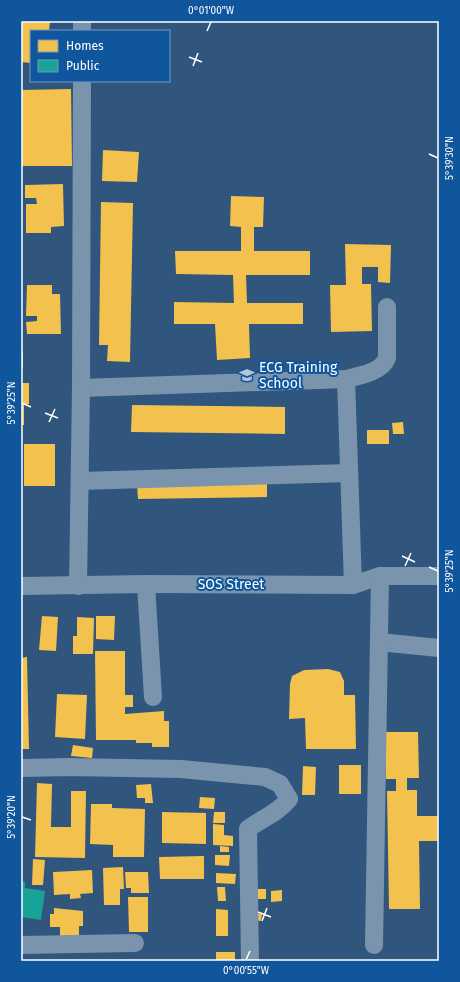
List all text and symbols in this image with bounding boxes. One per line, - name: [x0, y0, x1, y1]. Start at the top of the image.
- text: 0°01'00"W: [188, 5, 235, 17]
- legend: [30, 30, 170, 82]
- text: Homes: [66, 39, 104, 53]
- text: Public: [66, 59, 100, 73]
- text: 5°39'30"N: [444, 136, 456, 180]
- place label: ECG Training School: [259, 359, 338, 392]
- school or university icon: ECG Training School: [238, 366, 256, 384]
- text: 5°39'25"N: [6, 382, 18, 424]
- text: 5°39'25"N: [444, 550, 456, 592]
- street label: SOS Street: [198, 576, 265, 593]
- text: 5°39'20"N: [6, 795, 18, 839]
- text: 0°00'55"W: [223, 965, 270, 977]

